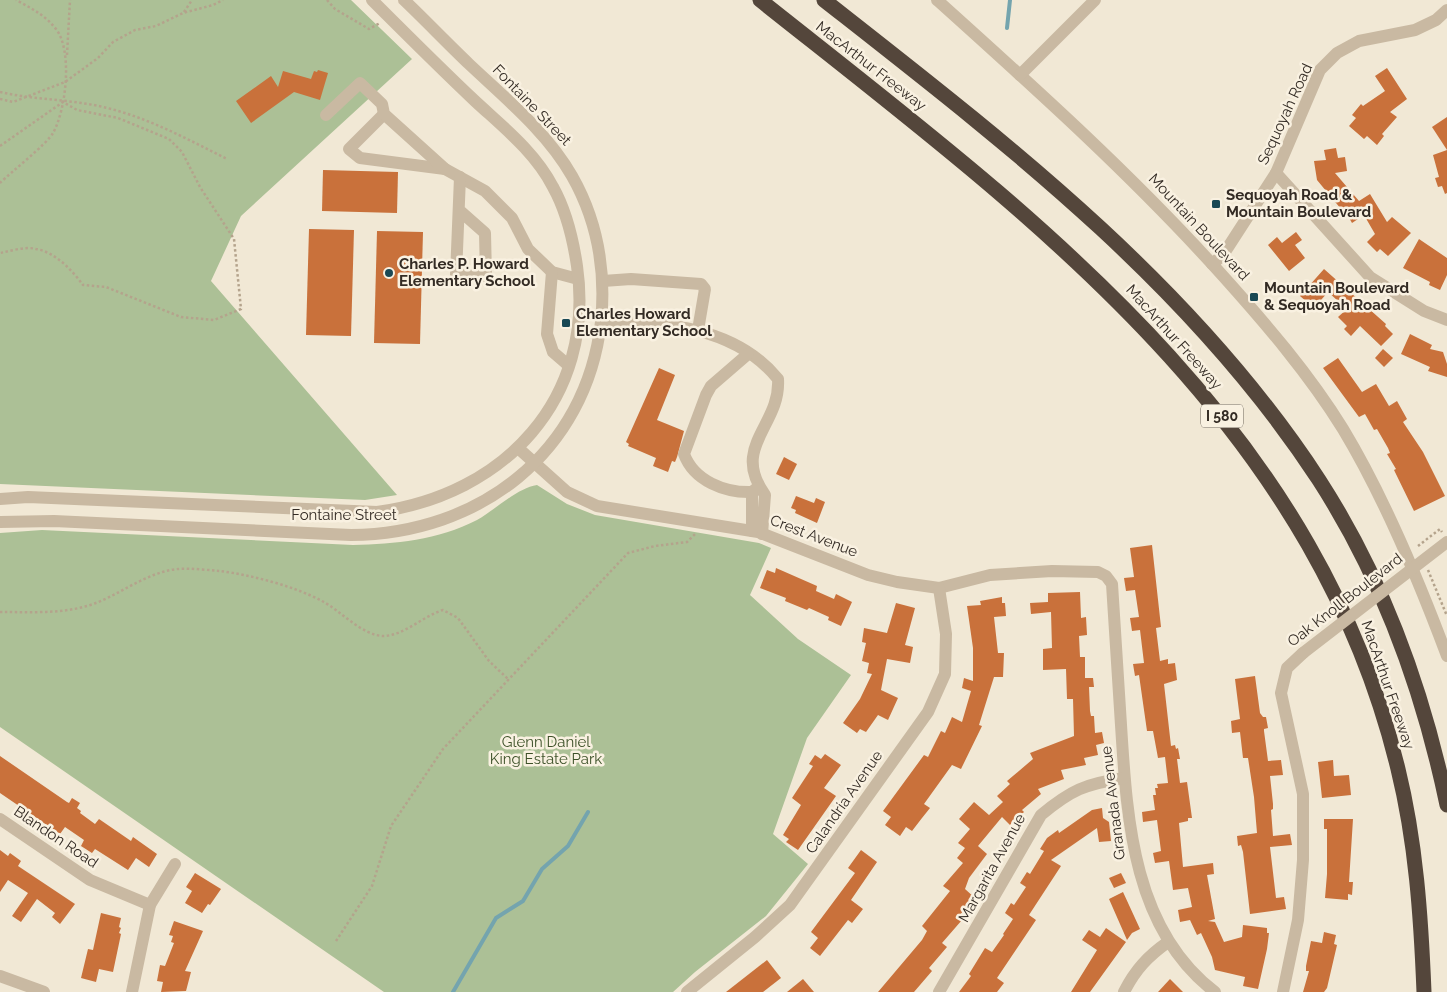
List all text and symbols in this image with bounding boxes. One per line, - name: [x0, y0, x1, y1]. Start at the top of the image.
- street label: MacArthur Freeway: [812, 17, 930, 115]
- street label: Fontaine Street: [489, 61, 575, 149]
- street label: Sequoyah Road: [1254, 61, 1316, 167]
- street label: Mountain Boulevard: [1145, 170, 1253, 284]
- place label: Sequoyah Road & Mountain Boulevard: [1226, 186, 1372, 221]
- marker: Sequoyah Road & Mountain Boulevard: [1210, 198, 1222, 210]
- place label: Charles P. Howard Elementary School: [399, 255, 535, 290]
- marker: Charles P. Howard Elementary School: [383, 267, 395, 279]
- place label: Mountain Boulevard & Sequoyah Road: [1264, 279, 1410, 314]
- street label: MacArthur Freeway: [1122, 281, 1226, 393]
- marker: Mountain Boulevard & Sequoyah Road: [1248, 291, 1260, 303]
- place label: Charles Howard Elementary School: [576, 305, 712, 340]
- marker: Charles Howard Elementary School: [560, 317, 572, 329]
- road number: I 580: [1201, 404, 1243, 428]
- street label: Fontaine Street: [291, 506, 397, 524]
- street label: Crest Avenue: [768, 511, 861, 561]
- street label: Oak Knoll Boulevard: [1284, 550, 1406, 650]
- street label: MacArthur Freeway: [1358, 618, 1418, 752]
- park label: Glenn Daniel King Estate Park: [490, 733, 602, 768]
- street label: Granada Avenue: [1097, 745, 1129, 861]
- street label: Calandria Avenue: [802, 747, 886, 857]
- street label: Blandon Road: [10, 802, 102, 872]
- street label: Margarita Avenue: [955, 810, 1029, 925]

